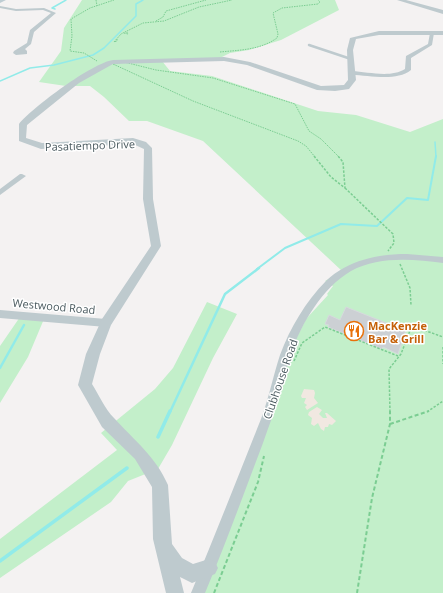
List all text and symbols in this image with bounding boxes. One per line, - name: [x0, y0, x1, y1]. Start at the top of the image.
- street label: Pasatiempo Drive: [45, 136, 135, 154]
- street label: Westwood Road: [12, 295, 96, 317]
- place label: MacKenzie Bar & Grill: [368, 318, 427, 346]
- restaurant icon: MacKenzie Bar & Grill: [343, 320, 365, 342]
- street label: Clubhouse Road: [259, 337, 301, 421]

